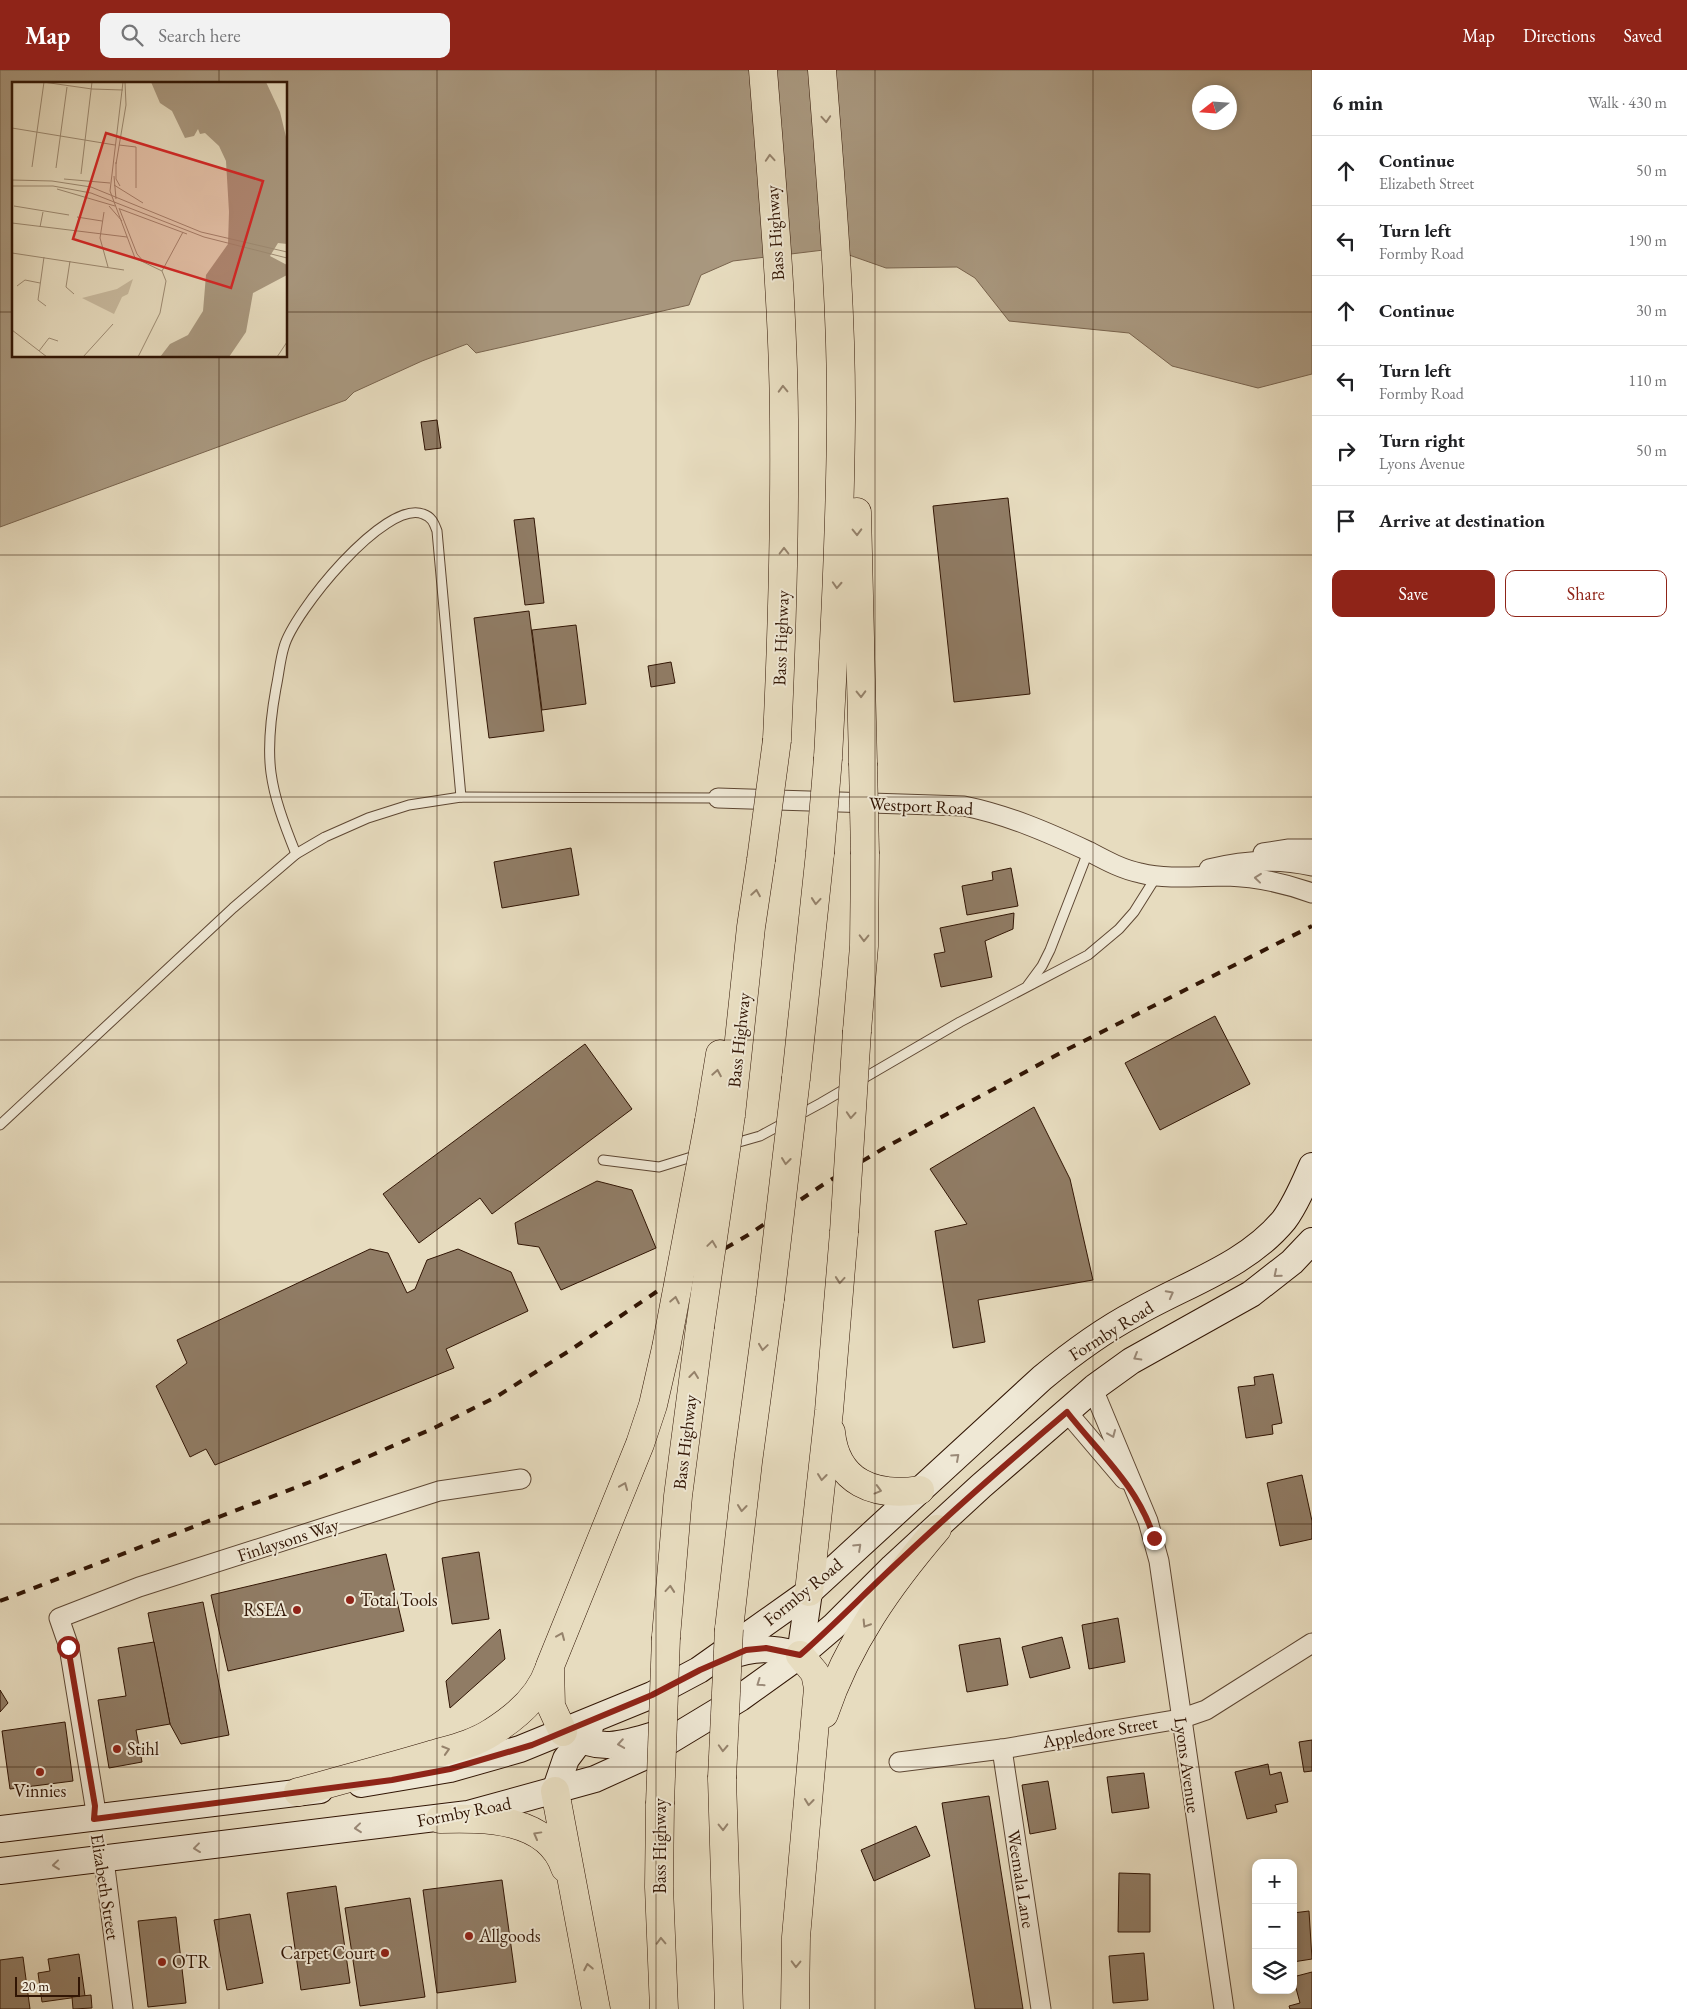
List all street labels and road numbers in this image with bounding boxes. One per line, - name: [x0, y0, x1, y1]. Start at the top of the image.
- street label: Bass Highway: [760, 184, 789, 282]
- street label: Bass Highway: [767, 590, 794, 686]
- street label: Westport Road: [868, 791, 975, 820]
- street label: Bass Highway: [722, 991, 755, 1089]
- street label: Formby Road: [1064, 1295, 1158, 1366]
- street label: Bass Highway: [667, 1393, 702, 1491]
- street label: Finlaysons Way: [234, 1512, 342, 1567]
- street label: Formby Road: [758, 1552, 848, 1631]
- street label: Appledore Street: [1040, 1710, 1159, 1753]
- street label: Lyons Avenue: [1169, 1716, 1206, 1814]
- street label: Formby Road: [415, 1791, 514, 1832]
- street label: Bass Highway: [648, 1798, 671, 1894]
- street label: Weemala Lane: [1002, 1828, 1041, 1930]
- street label: Elizabeth Street: [86, 1832, 125, 1942]

